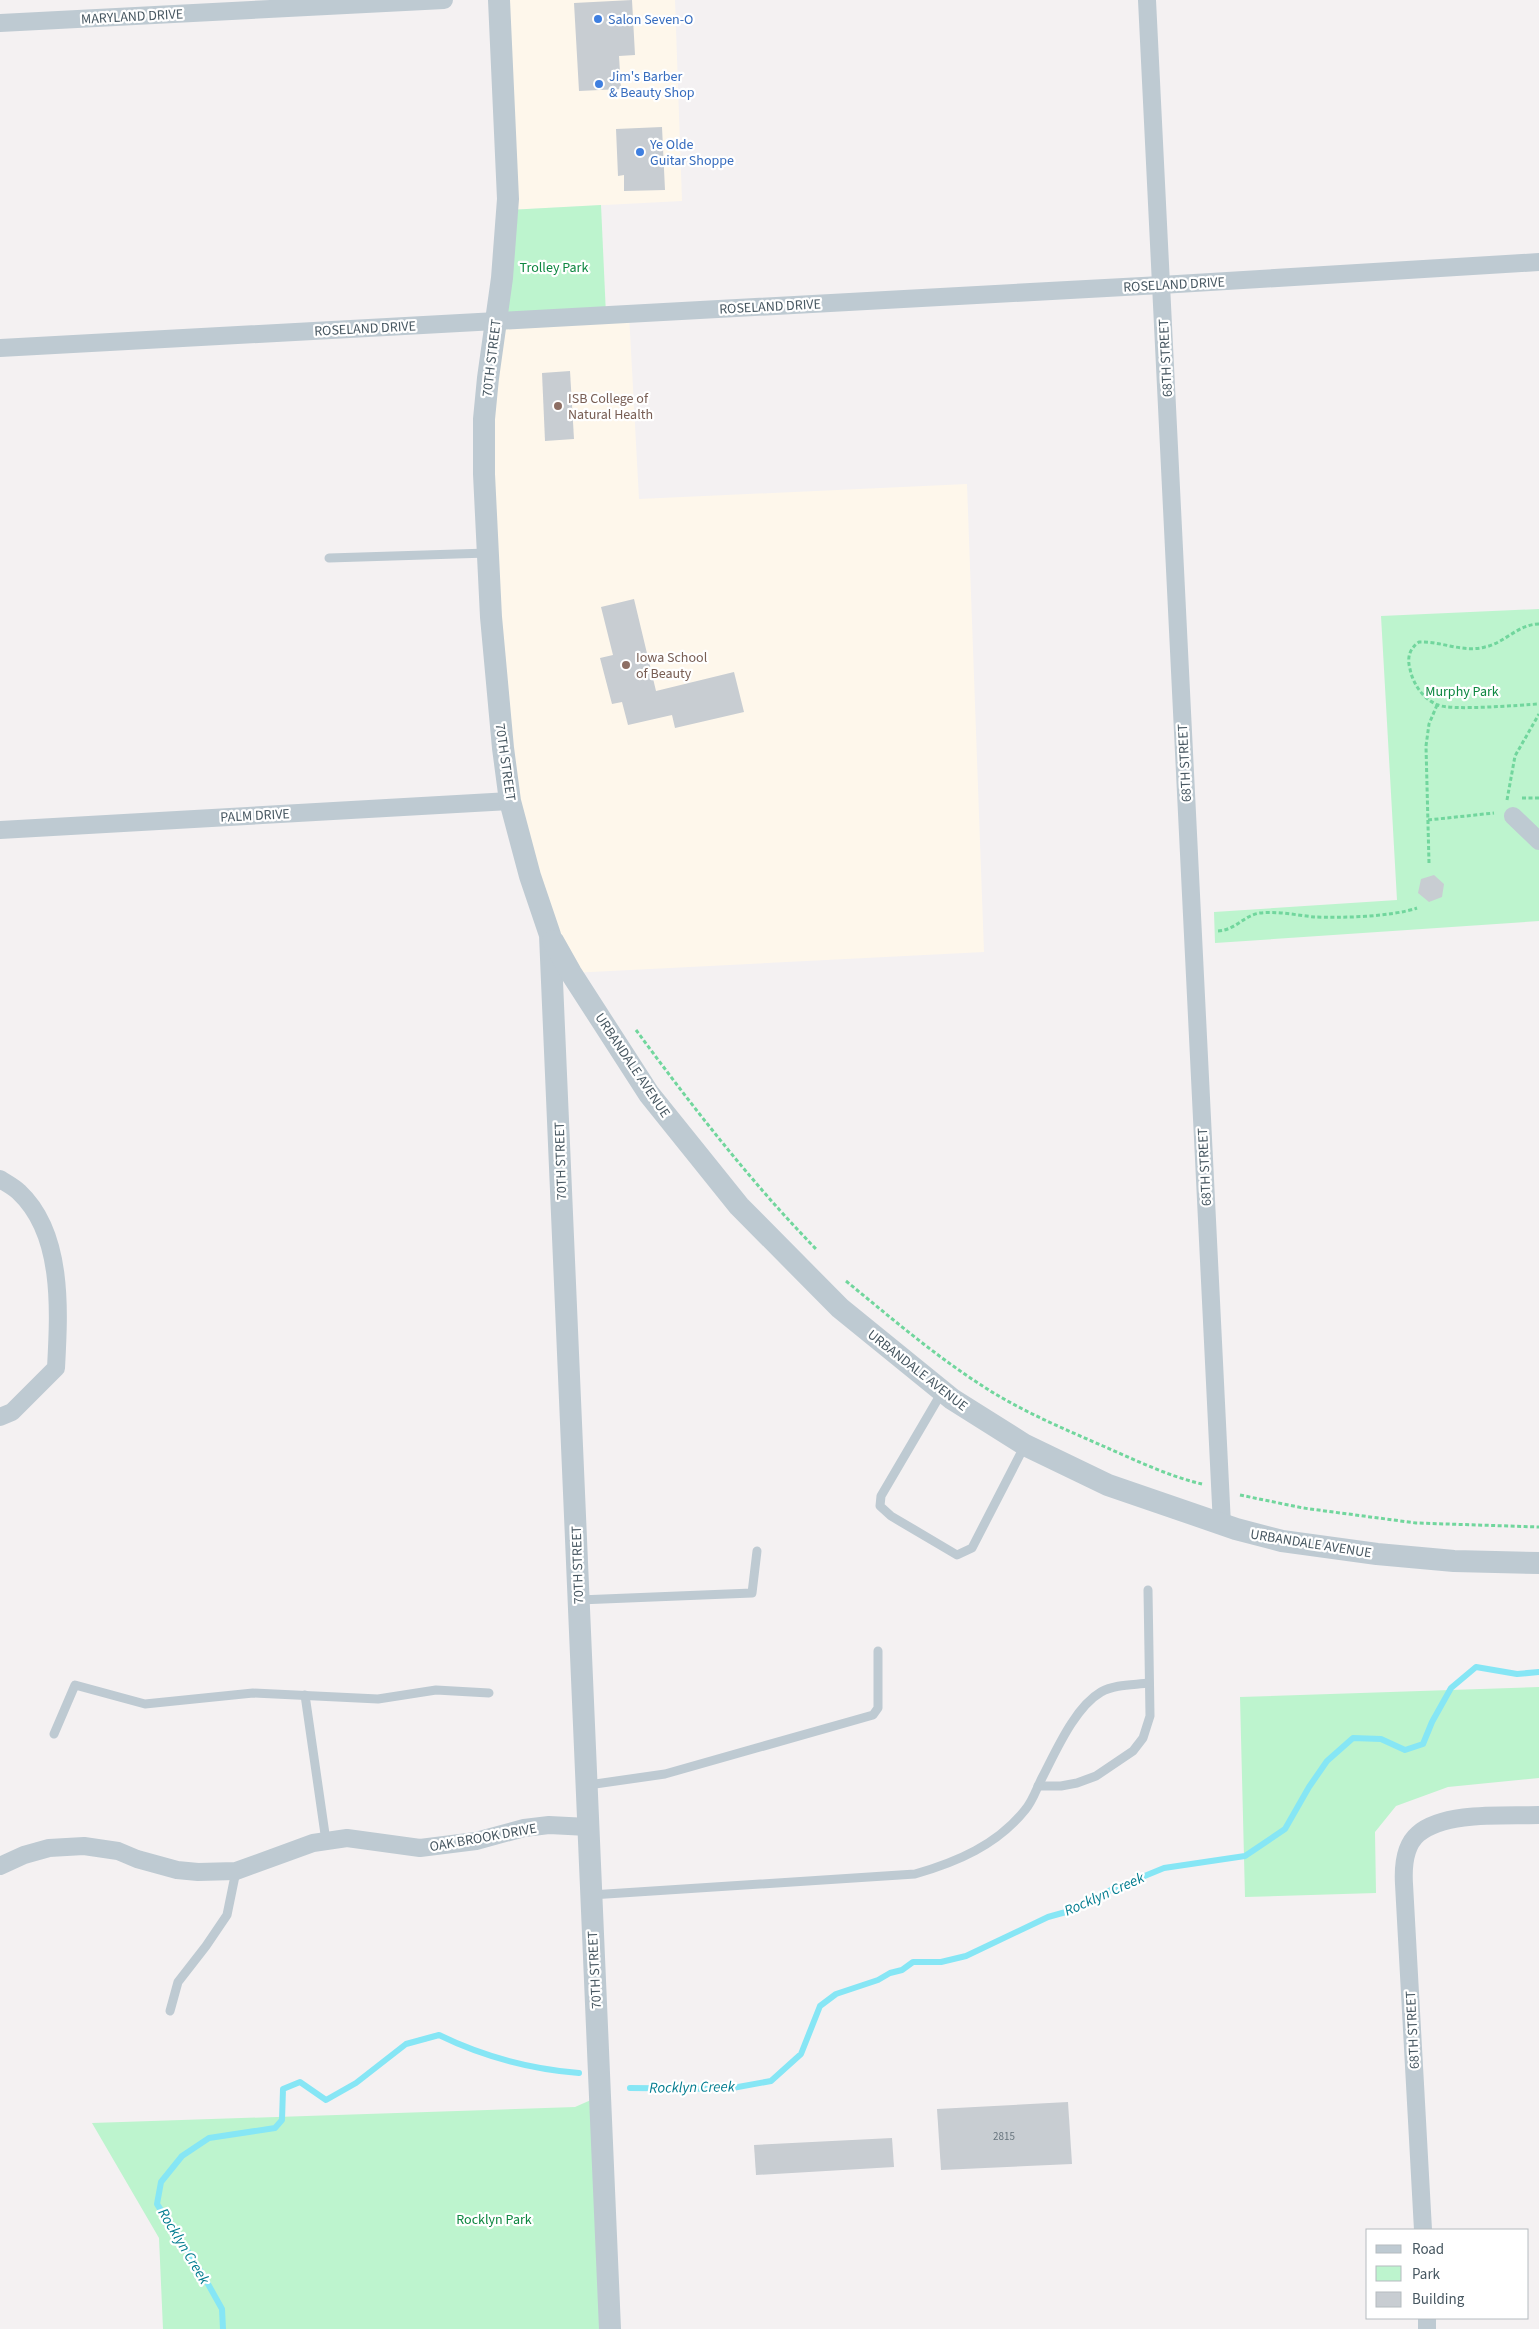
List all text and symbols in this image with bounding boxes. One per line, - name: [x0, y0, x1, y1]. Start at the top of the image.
- street label: MARYLAND DRIVE: [81, 4, 184, 30]
- place label: Salon Seven-O: [608, 10, 693, 30]
- marker: Salon Seven-O: [592, 13, 604, 25]
- place label: Jim's Barber & Beauty Shop: [609, 67, 695, 103]
- marker: Jim's Barber & Beauty Shop: [593, 78, 605, 90]
- place label: Ye Olde Guitar Shoppe: [649, 135, 734, 171]
- marker: Ye Olde Guitar Shoppe: [634, 146, 646, 158]
- park label: Trolley Park: [520, 258, 588, 278]
- street label: ROSELAND DRIVE: [1123, 272, 1225, 298]
- street label: ROSELAND DRIVE: [719, 294, 821, 320]
- street label: ROSELAND DRIVE: [314, 316, 416, 342]
- street label: 70TH STREET: [477, 318, 507, 398]
- street label: 68TH STREET: [1154, 318, 1178, 398]
- place label: ISB College of Natural Health: [568, 389, 653, 425]
- marker: ISB College of Natural Health: [552, 400, 564, 412]
- place label: Iowa School of Beauty: [636, 648, 708, 684]
- marker: Iowa School of Beauty: [620, 659, 632, 671]
- park label: Murphy Park: [1425, 682, 1499, 702]
- street label: 70TH STREET: [490, 722, 520, 803]
- street label: 68TH STREET: [1173, 723, 1197, 803]
- street label: PALM DRIVE: [220, 804, 290, 828]
- street label: URBANDALE AVENUE: [590, 1009, 675, 1122]
- street label: 70TH STREET: [550, 1121, 572, 1200]
- street label: 68TH STREET: [1193, 1127, 1217, 1207]
- street label: URBANDALE AVENUE: [863, 1325, 972, 1416]
- street label: 70TH STREET: [567, 1525, 589, 1604]
- street label: URBANDALE AVENUE: [1249, 1525, 1373, 1563]
- street label: OAK BROOK DRIVE: [428, 1819, 538, 1857]
- water label: Rocklyn Creek: [1061, 1867, 1148, 1921]
- street label: 70TH STREET: [583, 1930, 607, 2010]
- street label: 68TH STREET: [1401, 1990, 1425, 2070]
- water label: Rocklyn Creek: [649, 2076, 736, 2099]
- house number: 2815: [993, 2129, 1015, 2144]
- water label: Rocklyn Creek: [153, 2204, 215, 2289]
- park label: Rocklyn Park: [456, 2210, 532, 2230]
- legend: [1366, 2229, 1529, 2319]
- text: Road: [1412, 2239, 1444, 2260]
- text: Park: [1412, 2264, 1441, 2285]
- text: Building: [1412, 2289, 1465, 2310]

